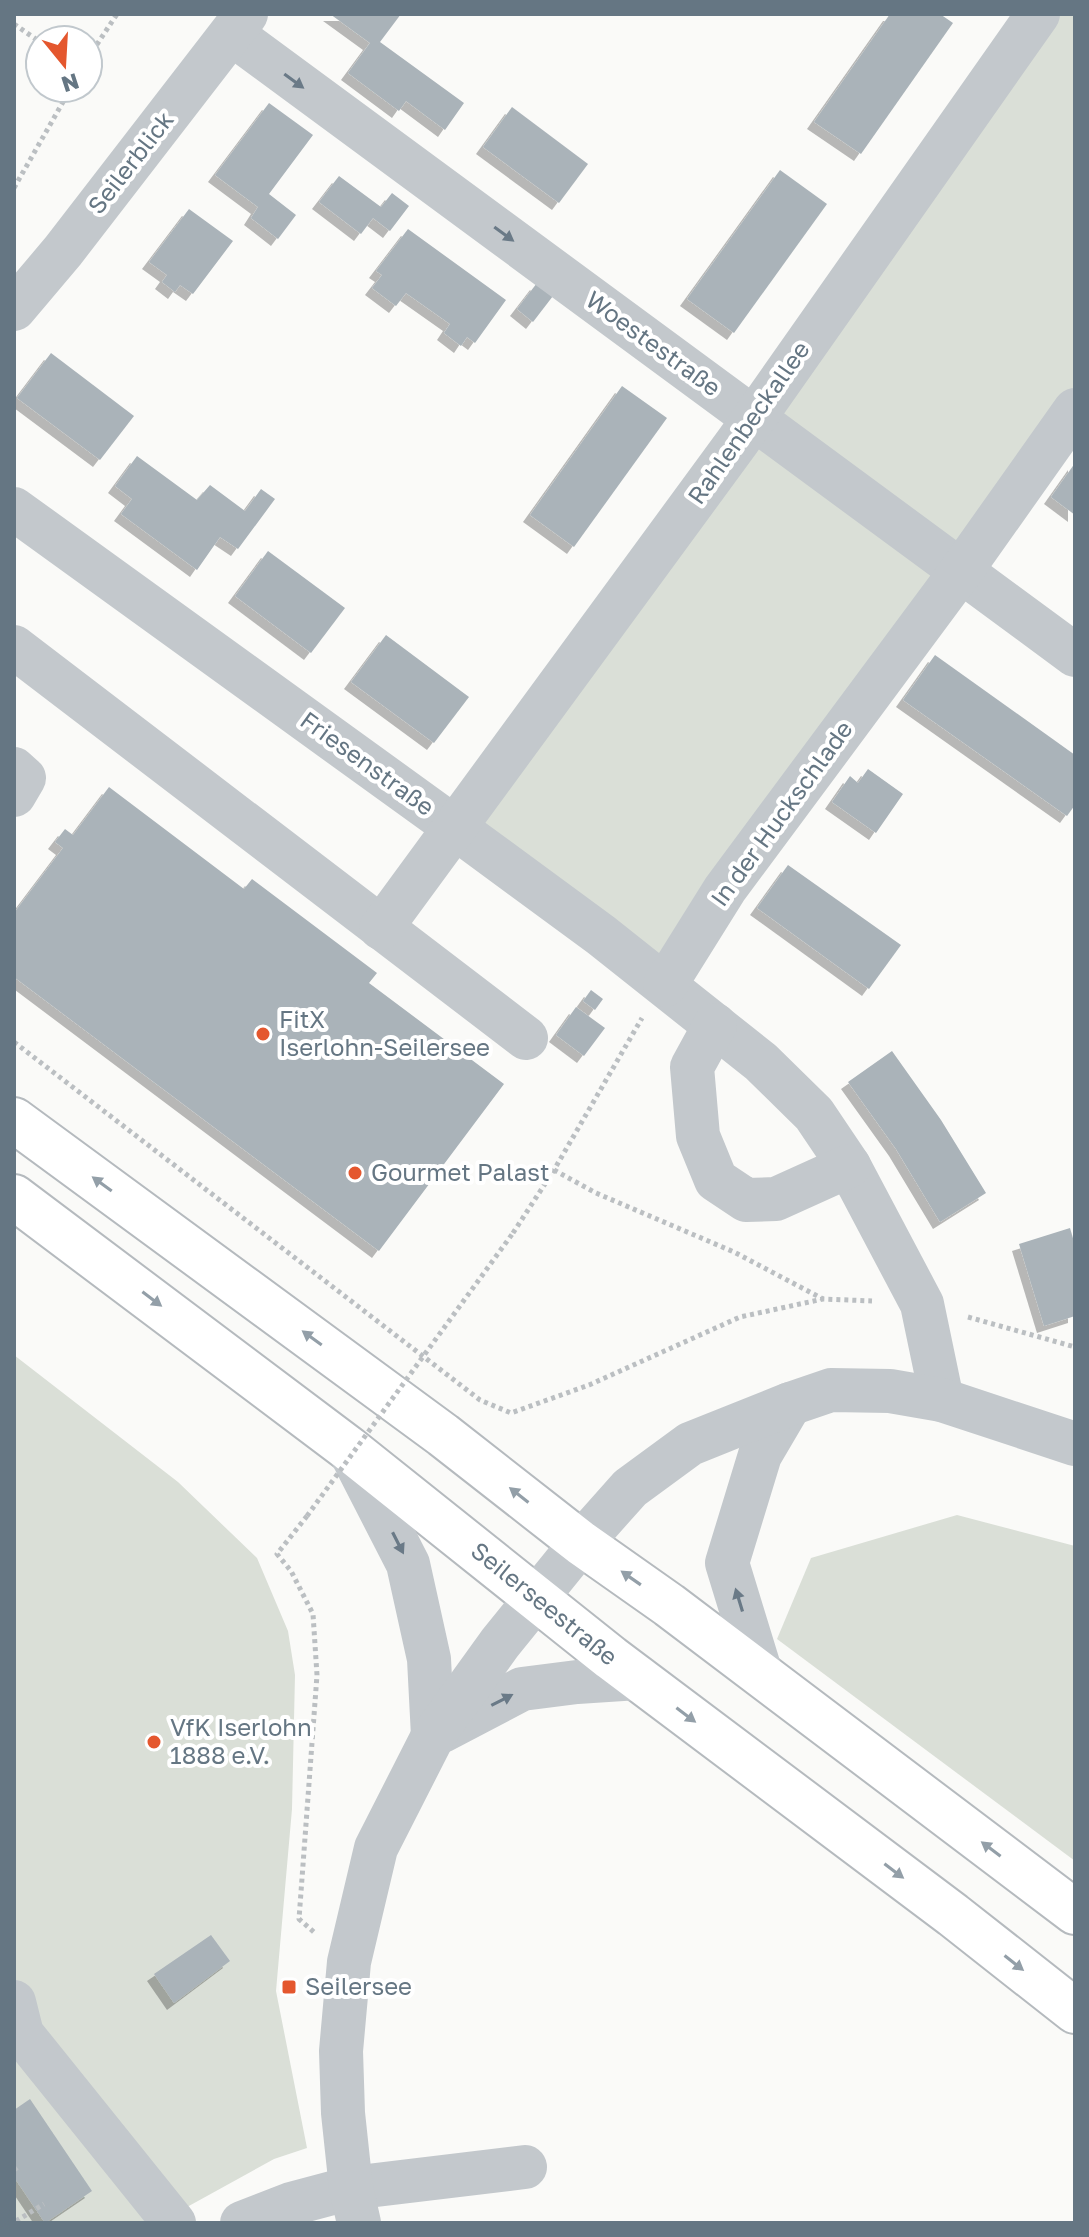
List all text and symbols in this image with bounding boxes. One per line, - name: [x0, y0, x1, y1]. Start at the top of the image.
- north arrow: [24, 24, 104, 104]
- text: N: [58, 68, 82, 99]
- one-way arrow: [284, 72, 305, 88]
- street label: Seilerblick: [81, 105, 179, 219]
- one-way arrow: [494, 226, 514, 242]
- street label: Woestestraße: [581, 284, 727, 401]
- street label: Rahlenbeckallee: [681, 335, 815, 509]
- street label: Friesenstraße: [295, 705, 440, 821]
- street label: In der Huckschlade: [704, 715, 858, 912]
- place label: FitX Iserlohn-Seilersee: [279, 1004, 490, 1061]
- marker: FitX Iserlohn-Seilersee: [254, 1025, 272, 1043]
- place label: Gourmet Palast: [371, 1157, 550, 1186]
- marker: Gourmet Palast: [346, 1164, 364, 1182]
- one-way arrow: [92, 1177, 112, 1193]
- one-way arrow: [142, 1291, 162, 1307]
- one-way arrow: [301, 1331, 322, 1347]
- one-way arrow: [509, 1487, 529, 1503]
- one-way arrow: [391, 1532, 404, 1555]
- street label: Seilerseestraße: [466, 1535, 624, 1671]
- one-way arrow: [620, 1571, 641, 1586]
- one-way arrow: [732, 1587, 745, 1611]
- one-way arrow: [491, 1693, 513, 1707]
- one-way arrow: [675, 1707, 697, 1723]
- place label: VfK Iserlohn 1888 e.V.: [170, 1712, 312, 1769]
- marker: VfK Iserlohn 1888 e.V.: [145, 1733, 163, 1751]
- one-way arrow: [981, 1841, 1002, 1857]
- one-way arrow: [883, 1863, 905, 1879]
- one-way arrow: [1004, 1954, 1024, 1971]
- place label: Seilersee: [305, 1971, 412, 2000]
- marker: Seilersee: [280, 1978, 298, 1996]

